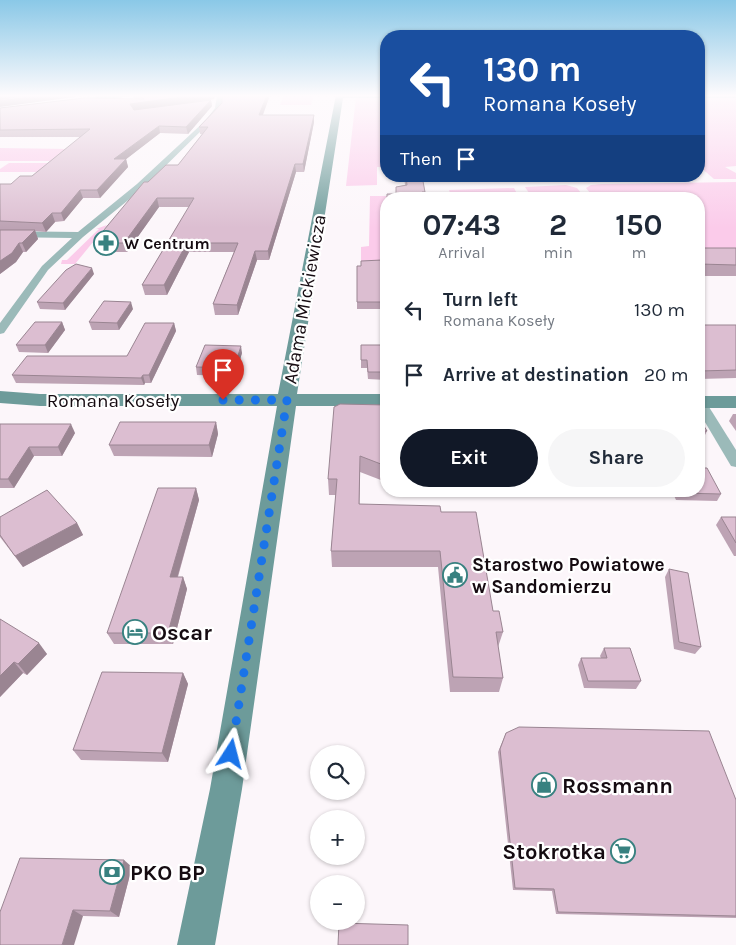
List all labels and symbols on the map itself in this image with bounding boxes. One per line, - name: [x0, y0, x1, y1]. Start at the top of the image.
- street label: Adama Mickiewicza: [279, 213, 331, 386]
- pharmacy icon: W Centrum: [93, 230, 119, 256]
- place label: W Centrum: [124, 234, 210, 253]
- pin: [202, 349, 244, 400]
- street label: Romana Koseły: [47, 390, 179, 412]
- place label: Starostwo Powiatowe w Sandomierzu: [472, 554, 665, 598]
- public building icon: Starostwo Powiatowe w Sandomierzu: [442, 562, 468, 588]
- hotel icon: Oscar: [122, 619, 148, 645]
- place label: Oscar: [152, 620, 212, 646]
- position arrow: [204, 727, 256, 779]
- shop icon: Rossmann: [531, 772, 557, 798]
- place label: Rossmann: [562, 773, 673, 799]
- supermarket icon: Stokrotka: [610, 838, 636, 864]
- place label: Stokrotka: [502, 839, 606, 865]
- bank icon: PKO BP: [99, 859, 125, 885]
- place label: PKO BP: [130, 860, 205, 886]

